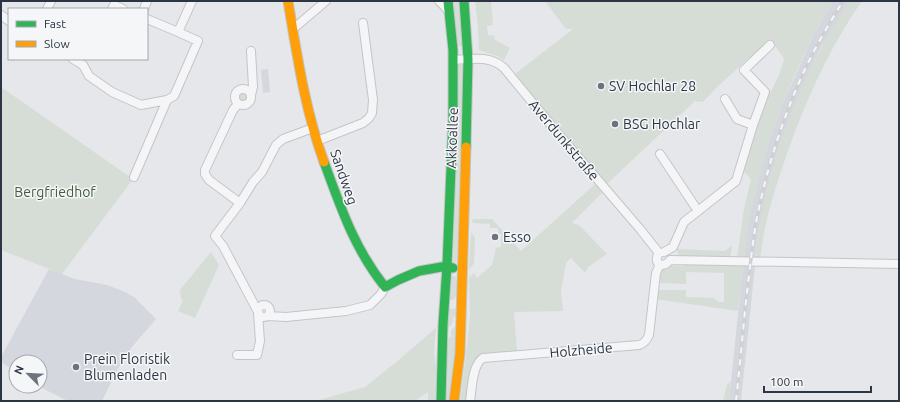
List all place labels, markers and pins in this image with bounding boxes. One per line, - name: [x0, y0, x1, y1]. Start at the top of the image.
- place label: SV Hochlar 28: [609, 78, 696, 94]
- marker: SV Hochlar 28: [596, 81, 606, 91]
- place label: BSG Hochlar: [623, 116, 701, 132]
- marker: BSG Hochlar: [610, 119, 620, 129]
- place label: Esso: [503, 229, 531, 245]
- marker: Esso: [490, 232, 500, 242]
- place label: Prein Floristik Blumenladen: [84, 351, 170, 383]
- marker: Prein Floristik Blumenladen: [71, 362, 81, 372]

